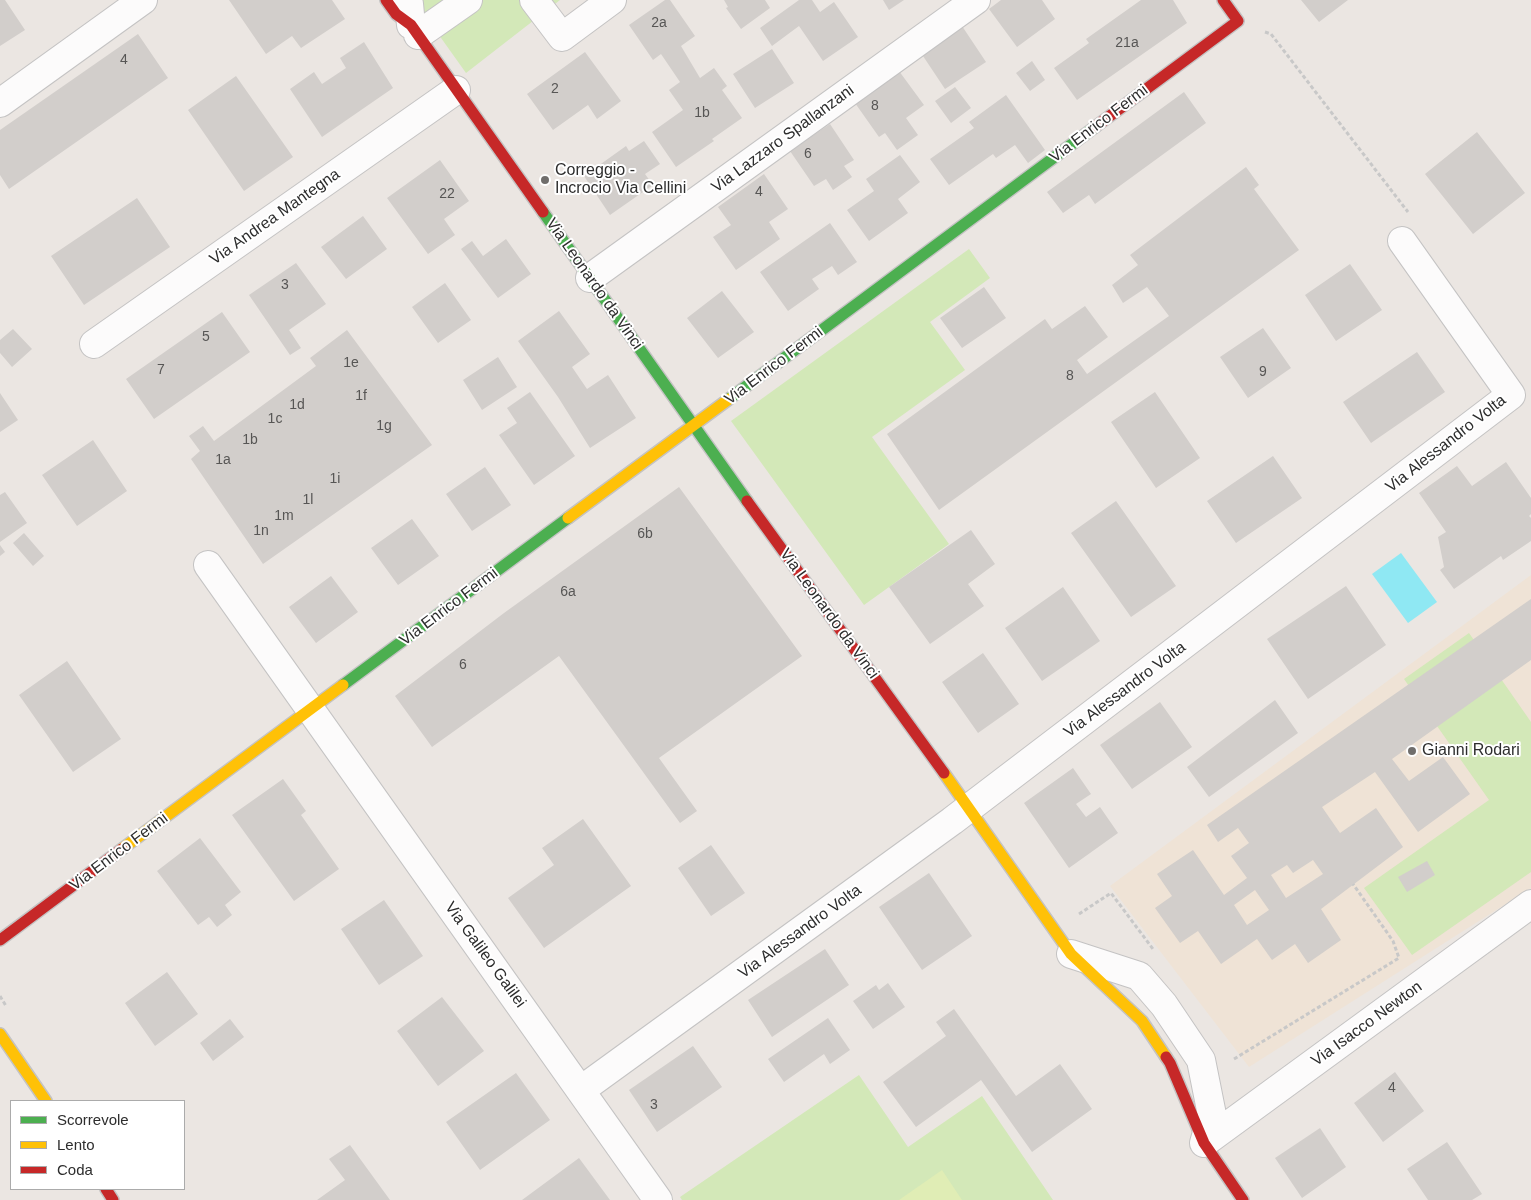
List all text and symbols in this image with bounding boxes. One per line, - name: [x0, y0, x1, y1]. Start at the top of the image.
- house number: 2a: [651, 15, 667, 31]
- house number: 21a: [1115, 35, 1139, 51]
- house number: 4: [120, 52, 128, 68]
- house number: 2: [551, 81, 559, 97]
- street label: Via Lazzaro Spallanzani: [708, 81, 858, 197]
- street label: Via Enrico Fermi: [1046, 81, 1152, 167]
- house number: 8: [871, 98, 879, 114]
- house number: 1b: [694, 105, 710, 121]
- house number: 6: [804, 146, 812, 162]
- place label: Correggio - Incrocio Via Cellini: [555, 161, 686, 199]
- street label: Via Andrea Mantegna: [206, 165, 344, 269]
- marker: Correggio - Incrocio Via Cellini: [539, 174, 551, 186]
- house number: 4: [755, 184, 763, 200]
- house number: 22: [439, 186, 455, 202]
- street label: Via Leonardo da Vinci: [541, 215, 647, 353]
- house number: 3: [281, 277, 289, 293]
- street label: Via Enrico Fermi: [721, 323, 827, 409]
- house number: 5: [202, 329, 210, 345]
- house number: 1e: [343, 355, 359, 371]
- house number: 7: [157, 362, 165, 378]
- house number: 9: [1259, 364, 1267, 380]
- house number: 8: [1066, 368, 1074, 384]
- house number: 1f: [355, 388, 367, 404]
- street label: Via Alessandro Volta: [1382, 391, 1510, 497]
- house number: 1d: [289, 397, 305, 413]
- house number: 1c: [268, 411, 282, 427]
- house number: 1g: [376, 418, 392, 434]
- house number: 1b: [242, 432, 258, 448]
- house number: 1a: [215, 452, 231, 468]
- house number: 1i: [330, 471, 340, 487]
- house number: 1l: [303, 492, 313, 508]
- house number: 1m: [274, 508, 294, 524]
- house number: 1n: [253, 523, 269, 539]
- house number: 6b: [637, 526, 653, 542]
- street label: Via Leonardo da Vinci: [775, 545, 883, 683]
- street label: Via Enrico Fermi: [396, 564, 502, 650]
- house number: 6a: [560, 584, 576, 600]
- street label: Via Alessandro Volta: [1060, 638, 1190, 742]
- house number: 6: [459, 657, 467, 673]
- place label: Gianni Rodari: [1422, 741, 1520, 761]
- marker: Gianni Rodari: [1406, 745, 1418, 757]
- street label: Via Enrico Fermi: [66, 809, 172, 895]
- street label: Via Alessandro Volta: [735, 881, 865, 983]
- street label: Via Galileo Galilei: [440, 898, 530, 1012]
- street label: Via Isacco Newton: [1308, 977, 1426, 1071]
- house number: 4: [1388, 1080, 1396, 1096]
- house number: 3: [650, 1097, 658, 1113]
- legend: [10, 1100, 185, 1190]
- text: Scorrevole: [57, 1111, 129, 1128]
- text: Lento: [57, 1136, 95, 1153]
- text: Coda: [57, 1161, 93, 1178]

